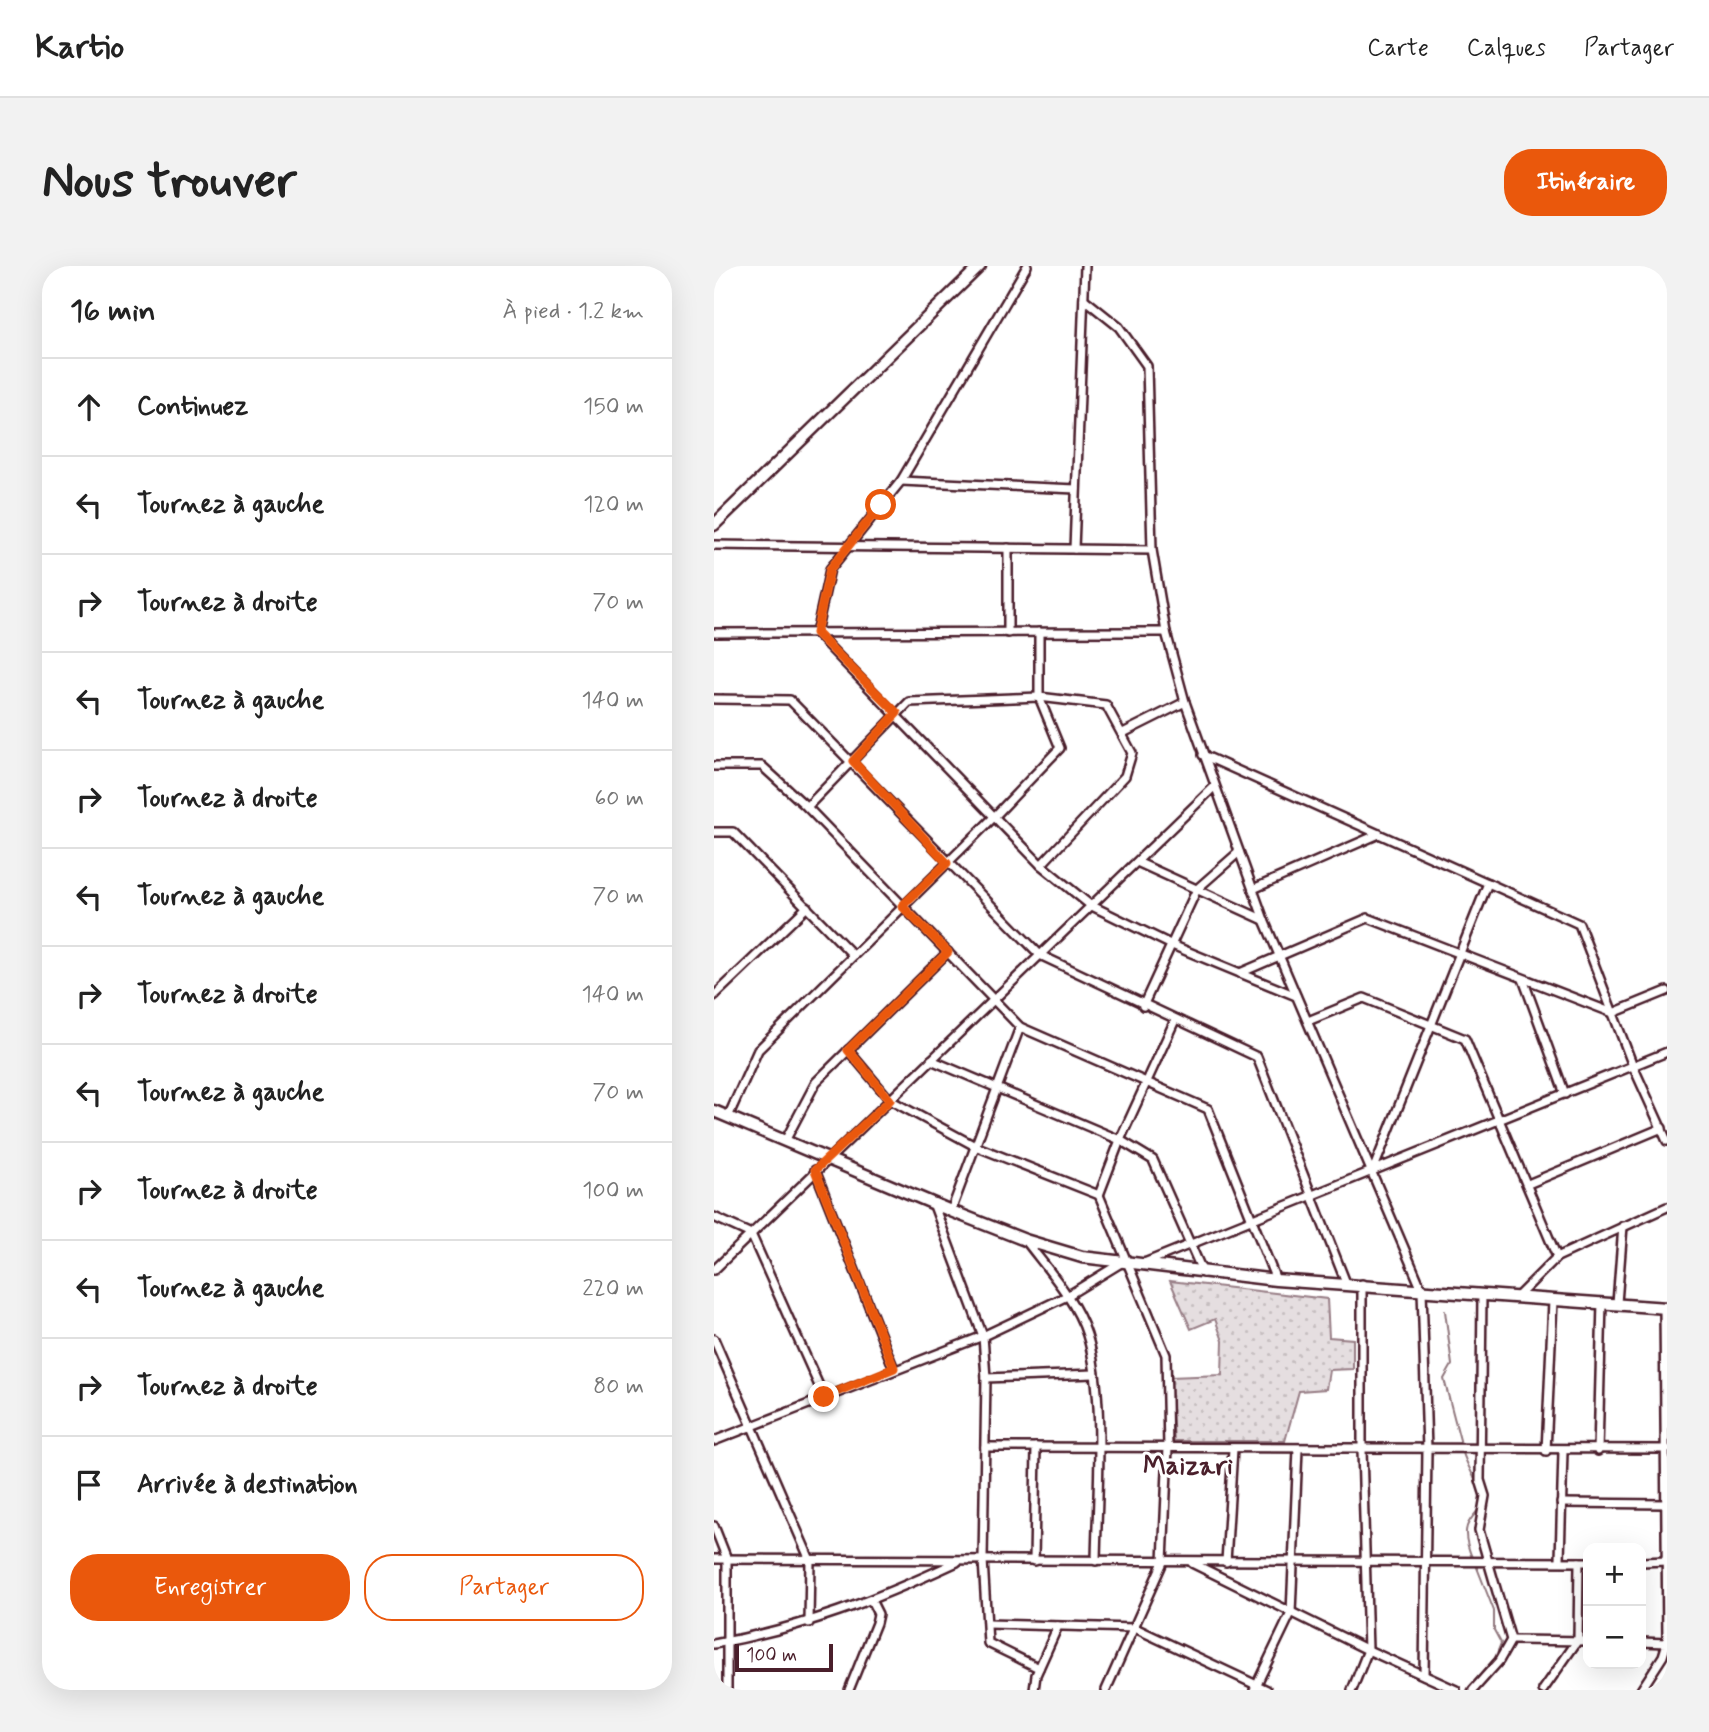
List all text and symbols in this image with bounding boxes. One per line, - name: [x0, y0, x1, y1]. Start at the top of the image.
- text: Kartio: [35, 26, 124, 70]
- text: Carte: [1367, 33, 1429, 64]
- text: Calques: [1467, 33, 1546, 64]
- text: Partager: [1584, 33, 1674, 64]
- button: Itinéraire: [1504, 149, 1667, 216]
- text: Nous trouver: [42, 150, 297, 215]
- text: 16 min: [70, 292, 156, 331]
- text: À pied · 1.2 km: [503, 297, 644, 327]
- icon: ahead: [70, 388, 108, 426]
- text: Continuez: [137, 390, 248, 424]
- text: 150 m: [583, 392, 644, 422]
- icon: left: [70, 486, 108, 524]
- text: Tournez à gauche: [137, 488, 324, 522]
- route start: [865, 489, 896, 520]
- text: 120 m: [583, 490, 644, 520]
- icon: right: [70, 584, 108, 622]
- text: Tournez à droite: [137, 586, 318, 620]
- text: 70 m: [592, 588, 644, 618]
- icon: left: [70, 682, 108, 720]
- text: Tournez à gauche: [137, 684, 324, 718]
- text: 140 m: [581, 686, 644, 716]
- icon: right: [70, 780, 108, 818]
- text: Tournez à droite: [137, 782, 318, 816]
- text: 60 m: [595, 784, 644, 814]
- icon: left: [70, 878, 108, 916]
- text: Tournez à gauche: [137, 880, 324, 914]
- text: 70 m: [592, 882, 644, 912]
- icon: right: [70, 976, 108, 1014]
- text: Tournez à droite: [137, 978, 318, 1012]
- text: 140 m: [581, 980, 644, 1010]
- icon: left: [70, 1074, 108, 1112]
- text: Tournez à gauche: [137, 1076, 324, 1110]
- text: 70 m: [592, 1078, 644, 1108]
- icon: right: [70, 1172, 108, 1210]
- text: Tournez à droite: [137, 1174, 318, 1208]
- text: 100 m: [582, 1176, 644, 1206]
- icon: left: [70, 1270, 108, 1308]
- text: Tournez à gauche: [137, 1272, 324, 1306]
- text: 220 m: [582, 1274, 644, 1304]
- icon: right: [70, 1368, 108, 1406]
- text: Tournez à droite: [137, 1370, 318, 1404]
- text: 80 m: [593, 1372, 644, 1402]
- route end: [808, 1381, 839, 1412]
- district label: Maizari: [1143, 1450, 1233, 1484]
- icon: arrive: [70, 1466, 108, 1504]
- text: Arrivée à destination: [137, 1468, 358, 1502]
- map controls: [1583, 1543, 1646, 1669]
- button: +: [1583, 1543, 1646, 1606]
- button: Enregistrer: [70, 1554, 350, 1621]
- button: Partager: [364, 1554, 644, 1621]
- button: −: [1583, 1606, 1646, 1669]
- scale bar: [735, 1641, 833, 1673]
- text: 100 m: [746, 1643, 797, 1668]

